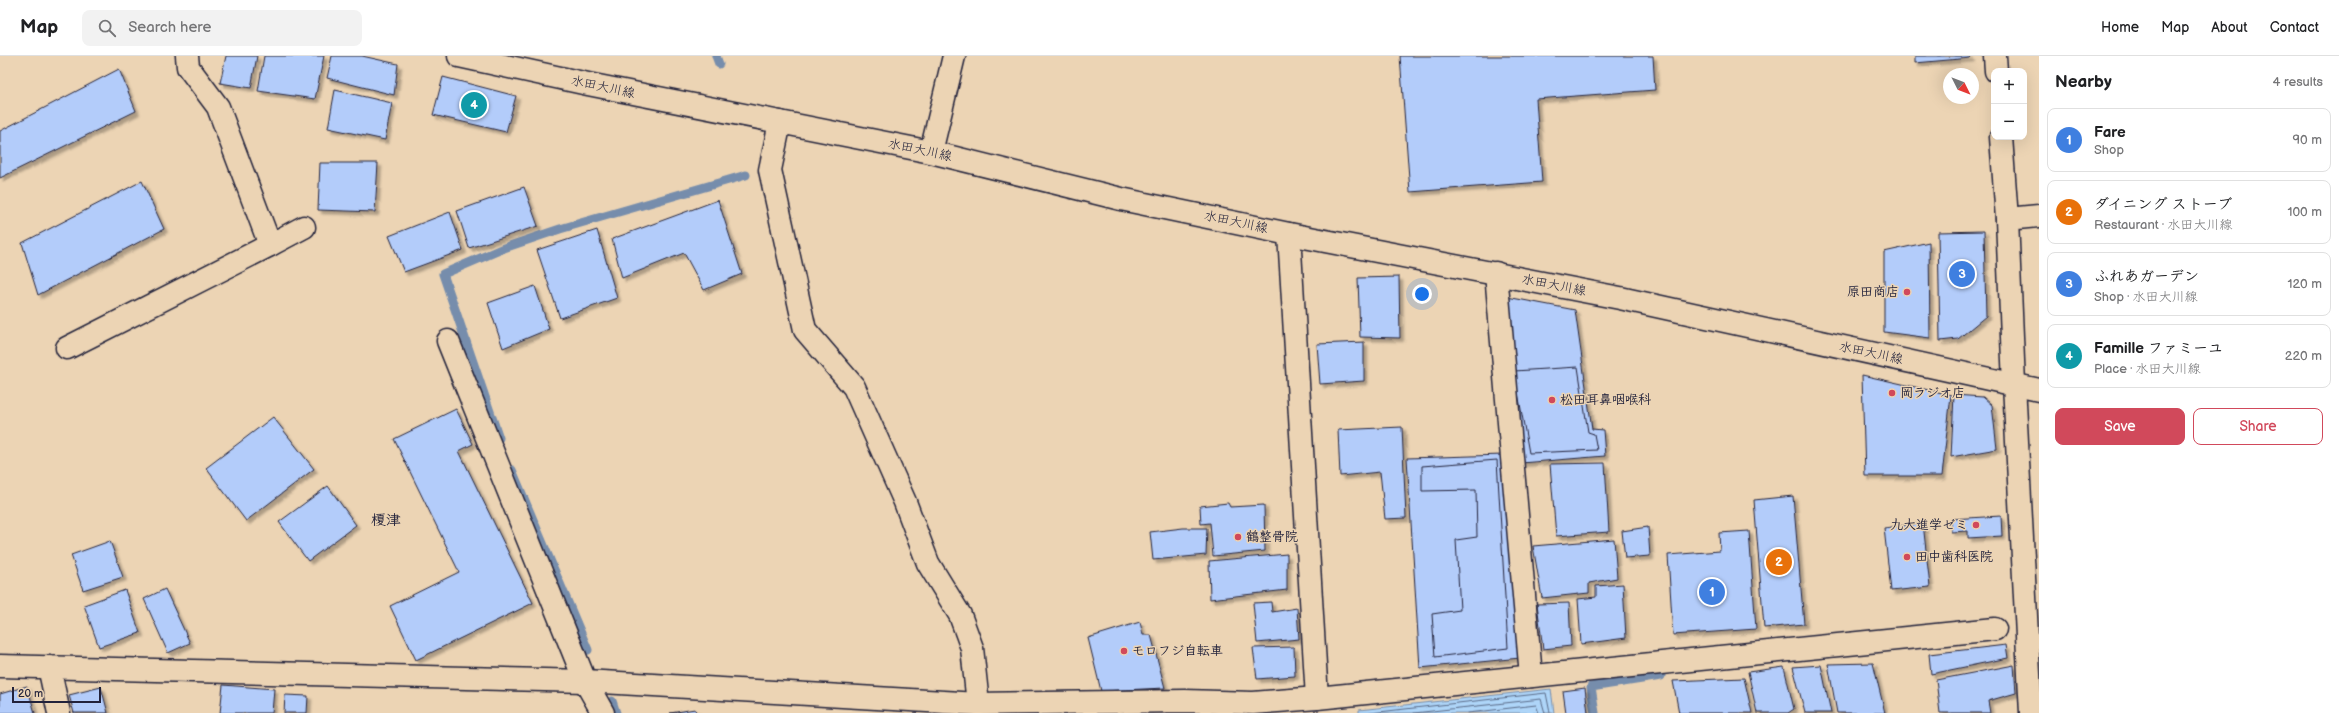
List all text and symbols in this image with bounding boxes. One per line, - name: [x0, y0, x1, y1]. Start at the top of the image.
- search box: [82, 10, 362, 46]
- text: Map: [20, 16, 58, 39]
- icon: search: [96, 17, 118, 39]
- text: Search here: [128, 18, 211, 37]
- text: Home: [2101, 19, 2139, 36]
- text: Map: [2161, 19, 2189, 36]
- text: About: [2211, 19, 2248, 36]
- text: Contact: [2270, 19, 2319, 36]
- north arrow: [1943, 68, 1979, 104]
- map controls: [1991, 68, 2027, 140]
- button: +: [1991, 68, 2027, 104]
- street label: 水田大川線: [570, 72, 637, 102]
- text: Nearby: [2055, 72, 2112, 92]
- text: 4 results: [2273, 74, 2323, 90]
- pin: 4: [461, 90, 487, 120]
- button: −: [1991, 104, 2027, 140]
- text: Fare: [2094, 123, 2126, 142]
- text: 1: [2066, 132, 2072, 148]
- text: 90 m: [2293, 132, 2322, 148]
- street label: 水田大川線: [887, 135, 954, 165]
- text: Shop: [2094, 142, 2124, 158]
- text: ダイニング ストーブ: [2094, 195, 2232, 214]
- text: 2: [2065, 204, 2073, 220]
- text: 100 m: [2287, 204, 2322, 220]
- street label: 水田大川線: [1203, 207, 1270, 237]
- text: Restaurant · 水田大川線: [2094, 217, 2232, 233]
- pin: 3: [1949, 259, 1975, 289]
- text: ふれあガーデン: [2094, 267, 2199, 286]
- street label: 水田大川線: [1521, 271, 1588, 299]
- text: 3: [2065, 276, 2073, 292]
- text: 120 m: [2287, 276, 2322, 292]
- your location: [1412, 284, 1432, 304]
- place label: 原田商店: [1847, 284, 1899, 300]
- marker: 原田商店: [1902, 287, 1912, 297]
- text: Shop · 水田大川線: [2094, 289, 2197, 305]
- street label: 水田大川線: [1838, 338, 1905, 368]
- text: Famille ファミーユ: [2094, 339, 2223, 358]
- text: 4: [2065, 348, 2073, 364]
- text: 220 m: [2285, 348, 2322, 364]
- text: Place · 水田大川線: [2094, 361, 2200, 377]
- place label: 岡ラジオ店: [1900, 385, 1965, 401]
- marker: 岡ラジオ店: [1887, 388, 1897, 398]
- place label: 松田耳鼻咽喉科: [1560, 392, 1652, 408]
- marker: 松田耳鼻咽喉科: [1547, 395, 1557, 405]
- button: Save: [2055, 408, 2185, 445]
- button: Share: [2193, 408, 2323, 445]
- district label: 榎津: [371, 511, 401, 530]
- place label: 九大進学ゼミ: [1890, 517, 1968, 533]
- marker: 九大進学ゼミ: [1971, 520, 1981, 530]
- place label: 鶴整骨院: [1246, 529, 1298, 545]
- marker: 鶴整骨院: [1233, 532, 1243, 542]
- pin: 2: [1766, 547, 1792, 577]
- place label: 田中歯科医院: [1915, 549, 1993, 565]
- marker: 田中歯科医院: [1902, 552, 1912, 562]
- pin: 1: [1699, 577, 1725, 607]
- place label: モロフジ自転車: [1132, 643, 1223, 659]
- marker: モロフジ自転車: [1119, 646, 1129, 656]
- scale bar: [12, 685, 101, 704]
- text: 20 m: [18, 687, 43, 700]

